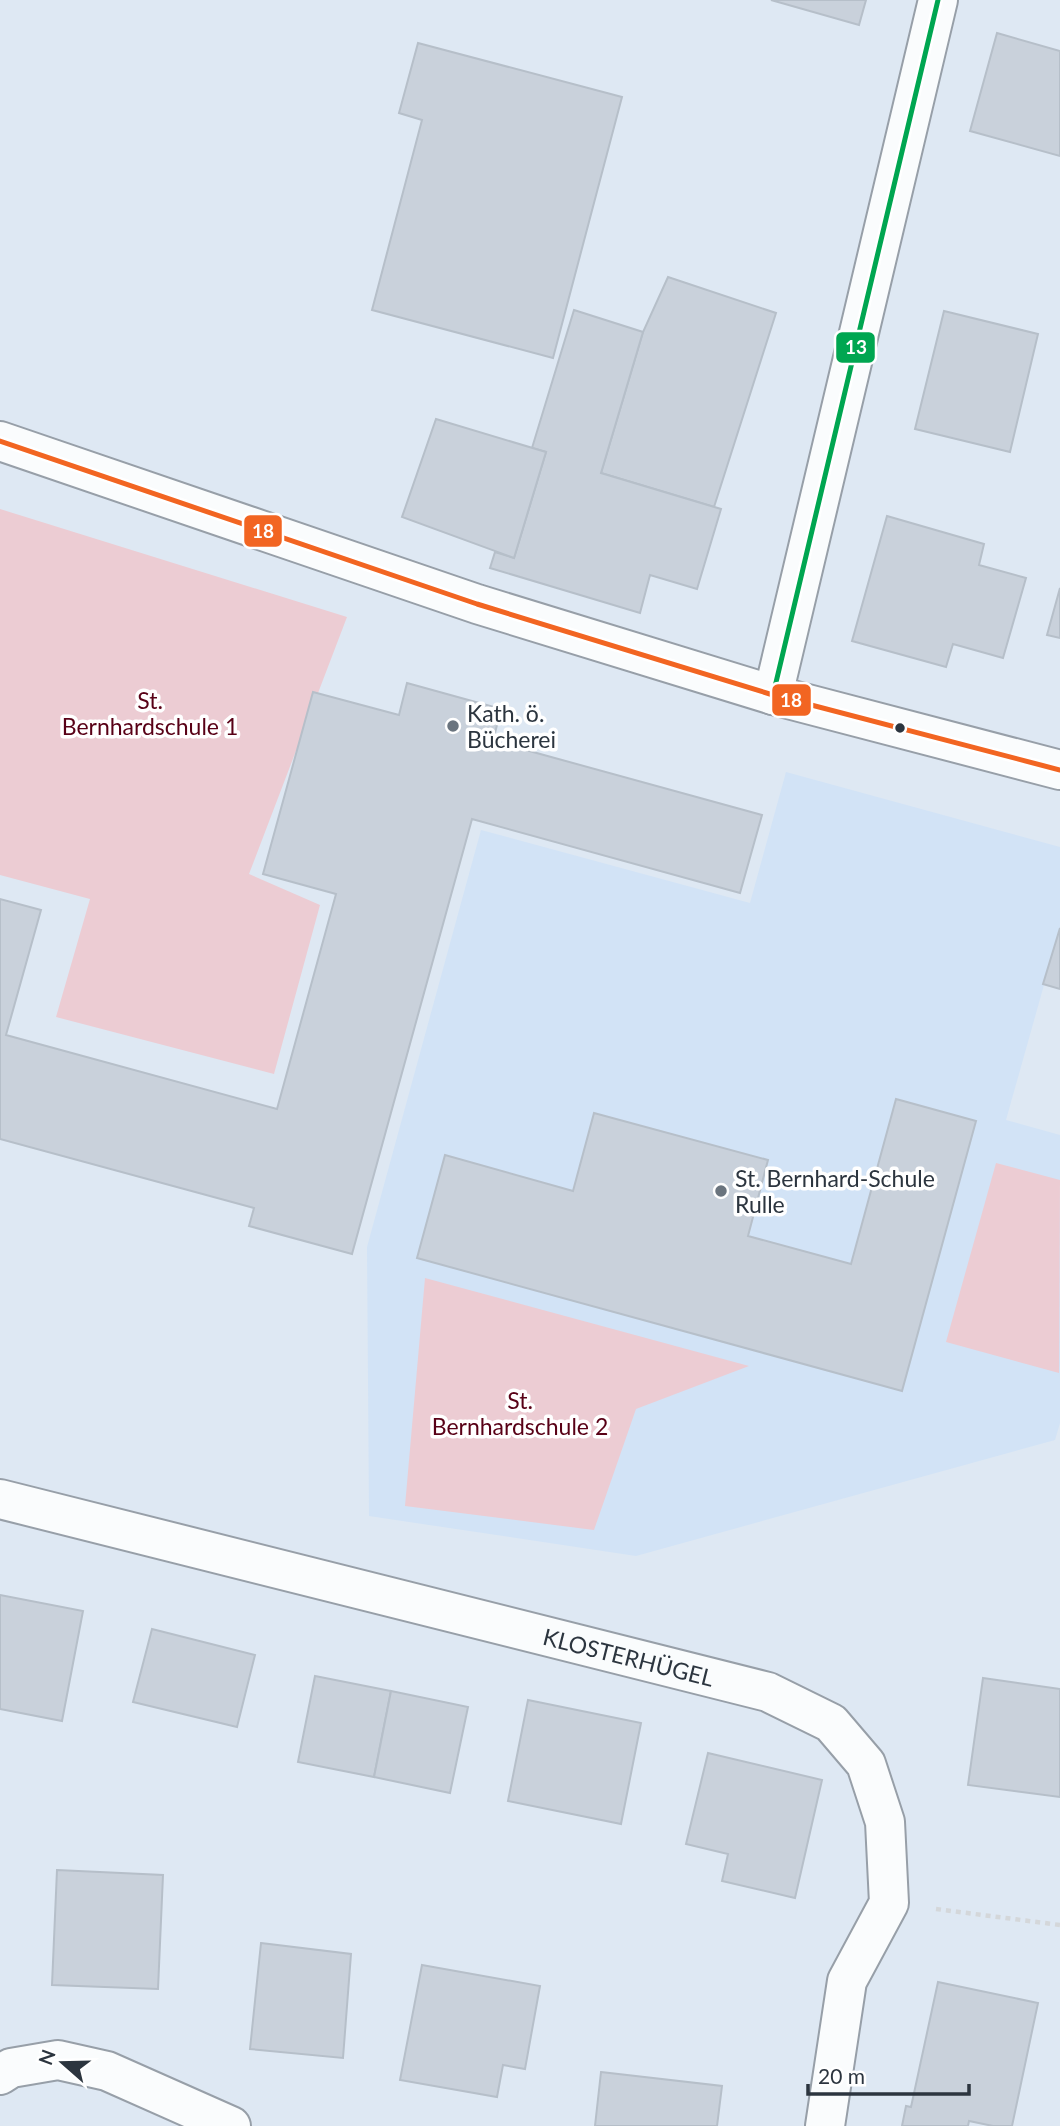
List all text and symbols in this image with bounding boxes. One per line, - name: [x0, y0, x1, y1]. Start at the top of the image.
- line badge: 13: [835, 331, 876, 364]
- text: 13: [845, 335, 867, 358]
- line badge: 18: [243, 514, 283, 548]
- text: 18: [252, 519, 274, 542]
- line badge: 18: [771, 683, 812, 717]
- park label: St. Bernhardschule 1: [62, 686, 238, 740]
- text: 18: [780, 688, 802, 711]
- place label: Kath. ö. Bücherei: [467, 699, 556, 753]
- marker: Kath. ö. Bücherei: [445, 718, 461, 734]
- unlabelled marker: [893, 721, 907, 735]
- place label: St. Bernhard-Schule Rulle: [735, 1164, 935, 1218]
- marker: St. Bernhard-Schule Rulle: [713, 1183, 729, 1199]
- park label: St. Bernhardschule 2: [432, 1386, 608, 1440]
- street label: KLOSTERHÜGEL: [540, 1622, 717, 1692]
- north arrow: [28, 2028, 98, 2098]
- text: N: [33, 2046, 60, 2068]
- scale bar: [808, 2052, 969, 2096]
- text: 20 m: [818, 2063, 865, 2088]

